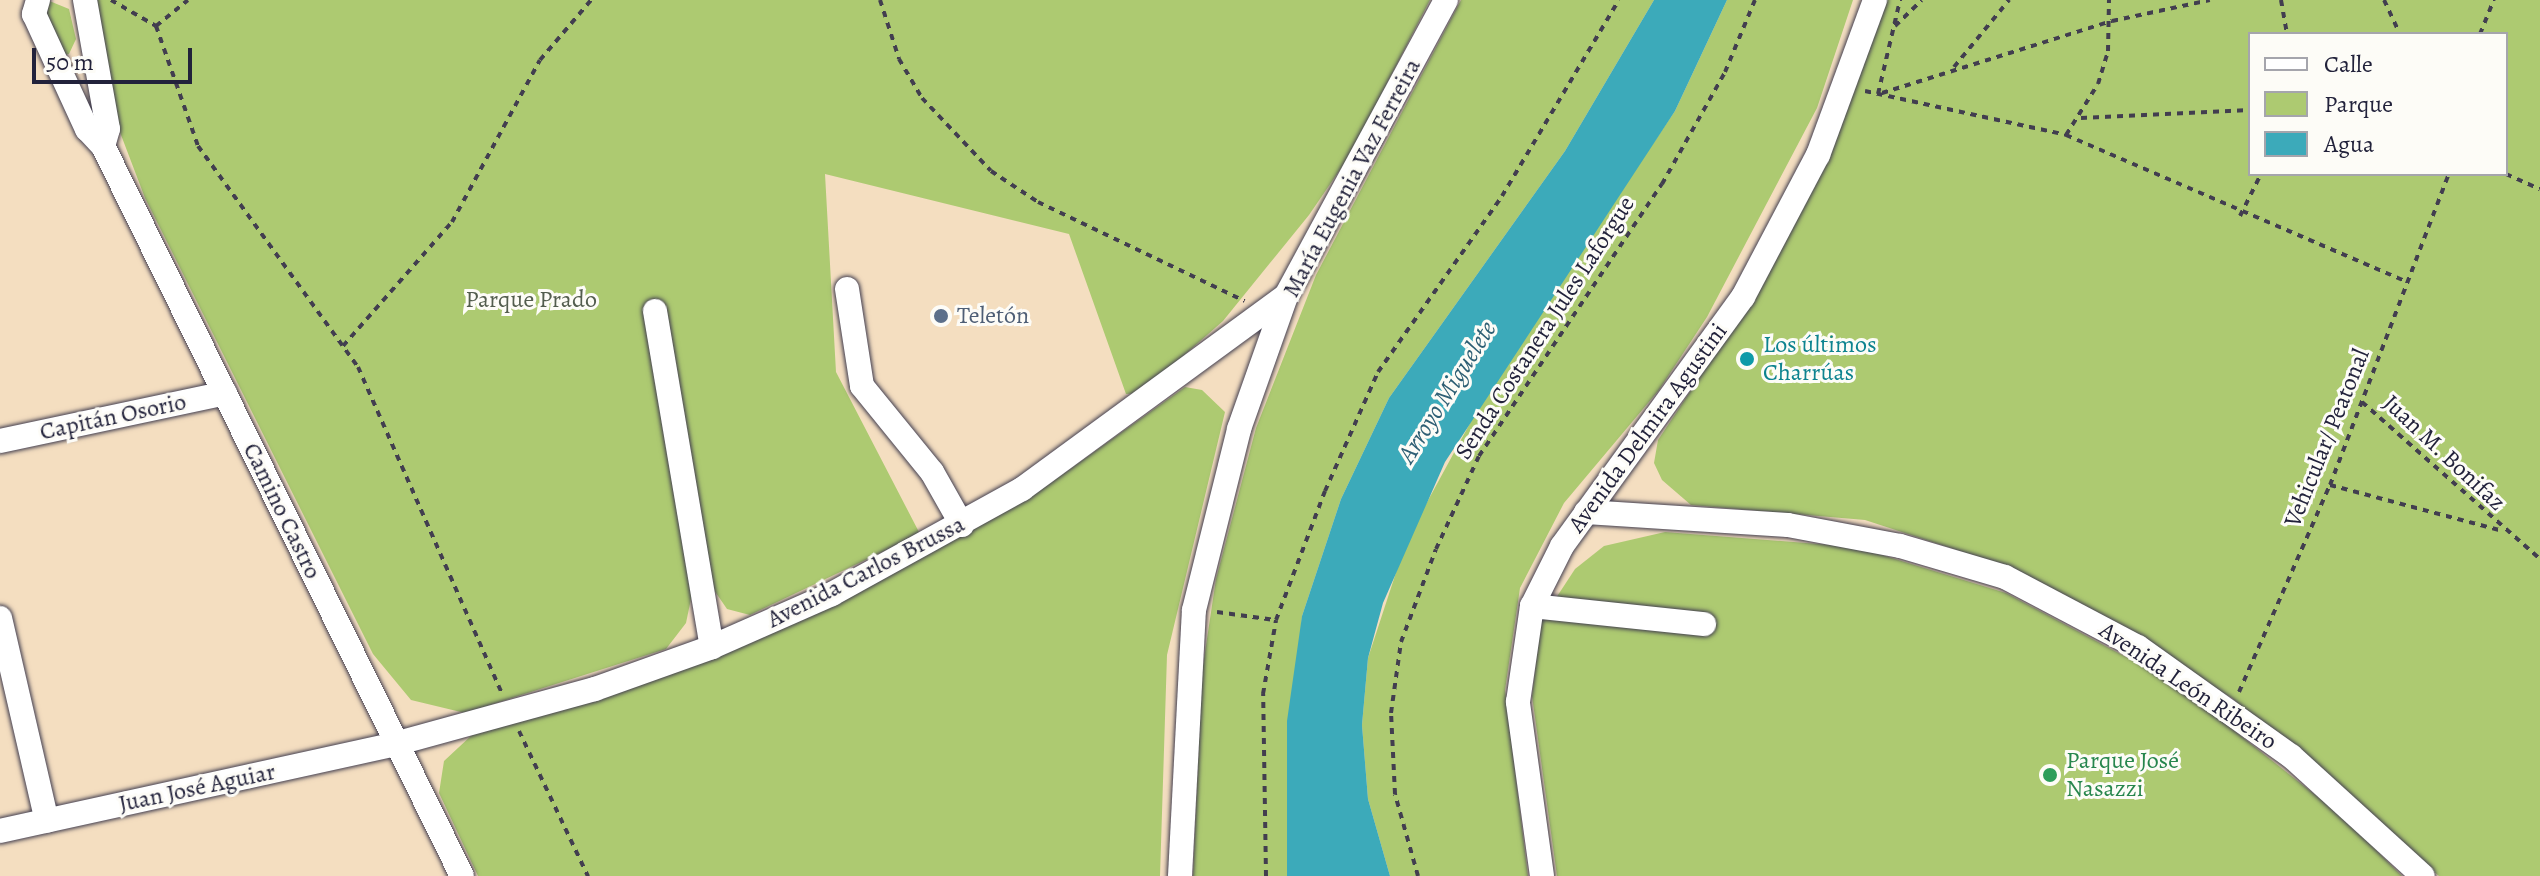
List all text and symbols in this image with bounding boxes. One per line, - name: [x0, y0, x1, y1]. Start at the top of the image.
- scale bar: [36, 32, 196, 82]
- legend: [2248, 32, 2508, 176]
- text: 50 m: [46, 46, 94, 78]
- text: Calle: [2324, 48, 2373, 80]
- street label: María Eugenia Vaz Ferreira: [1277, 54, 1427, 302]
- text: Parque: [2324, 88, 2393, 120]
- text: Agua: [2324, 128, 2374, 160]
- street label: Senda Costanera Jules Laforgue: [1449, 191, 1641, 465]
- park label: Parque Prado: [465, 286, 597, 314]
- place label: Teletón: [957, 302, 1029, 330]
- marker: Teletón: [932, 307, 950, 325]
- water label: Arroyo Miguelete: [1391, 315, 1503, 469]
- street label: Avenida Delmira Agustini: [1562, 318, 1734, 538]
- place label: Los últimos Charrúas: [1763, 331, 1877, 387]
- street label: Vehicular/ Peatonal: [2278, 345, 2376, 531]
- marker: Los últimos Charrúas: [1738, 350, 1756, 368]
- street label: Capitán Osorio: [37, 387, 189, 447]
- street label: Juan M. Bonifaz: [2377, 389, 2511, 517]
- street label: Camino Castro: [237, 438, 327, 584]
- street label: Avenida Carlos Brussa: [762, 510, 970, 634]
- street label: Avenida León Ribeiro: [2094, 616, 2282, 756]
- place label: Parque José Nasazzi: [2066, 747, 2179, 803]
- street label: Juan José Aguiar: [116, 757, 278, 819]
- marker: Parque José Nasazzi: [2041, 766, 2059, 784]

